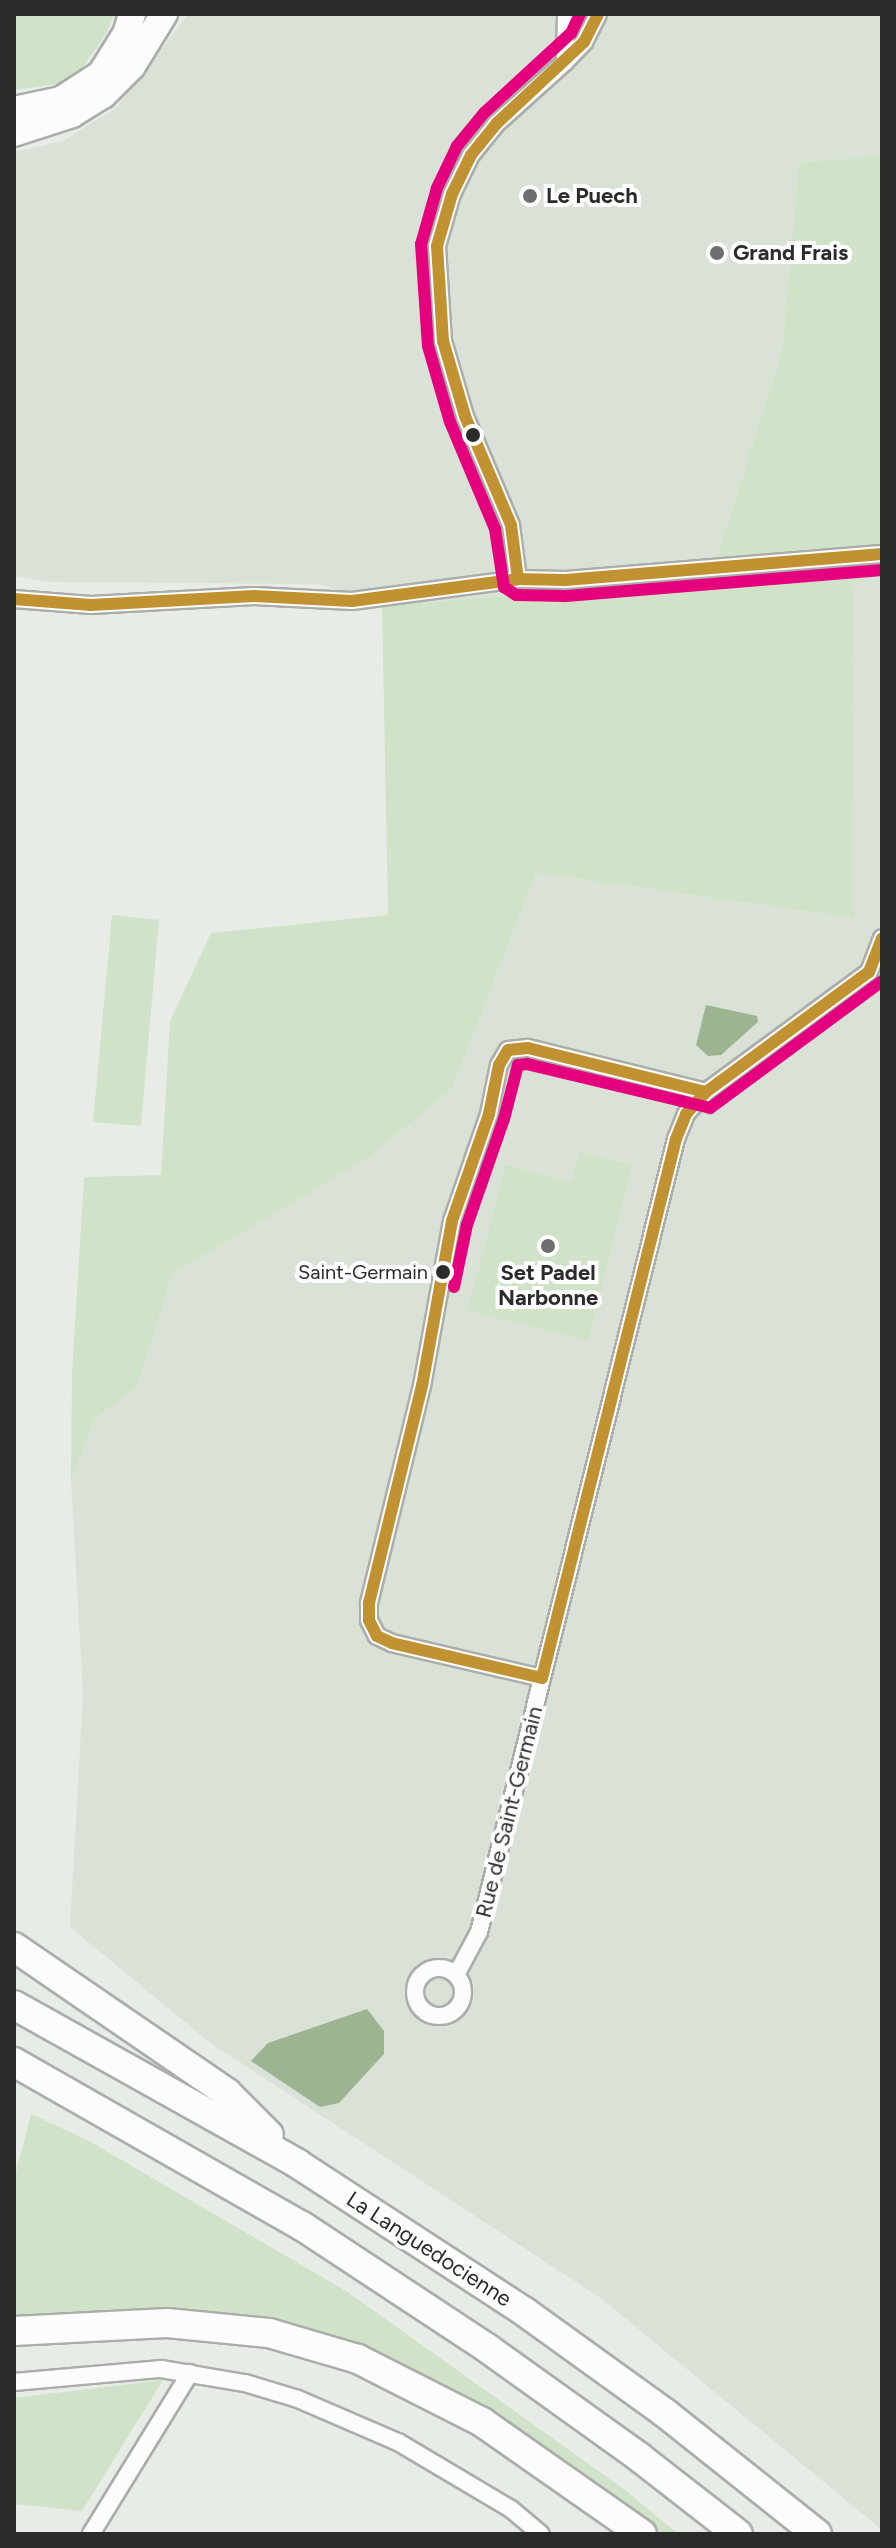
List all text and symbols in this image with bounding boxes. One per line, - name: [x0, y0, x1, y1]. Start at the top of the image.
- place label: Le Puech: [546, 183, 638, 209]
- marker: Le Puech: [521, 187, 539, 205]
- place label: Grand Frais: [733, 240, 848, 266]
- marker: Grand Frais: [708, 244, 726, 262]
- unlabelled marker: [465, 427, 481, 443]
- marker: Set Padel Narbonne: [539, 1237, 557, 1255]
- place label: Set Padel Narbonne: [498, 1259, 598, 1310]
- place label: Saint-Germain: [298, 1260, 428, 1284]
- marker: Saint-Germain: [435, 1264, 451, 1280]
- street label: Rue de Saint-Germain: [470, 1704, 548, 1920]
- street label: La Languedocienne: [342, 2186, 516, 2312]

